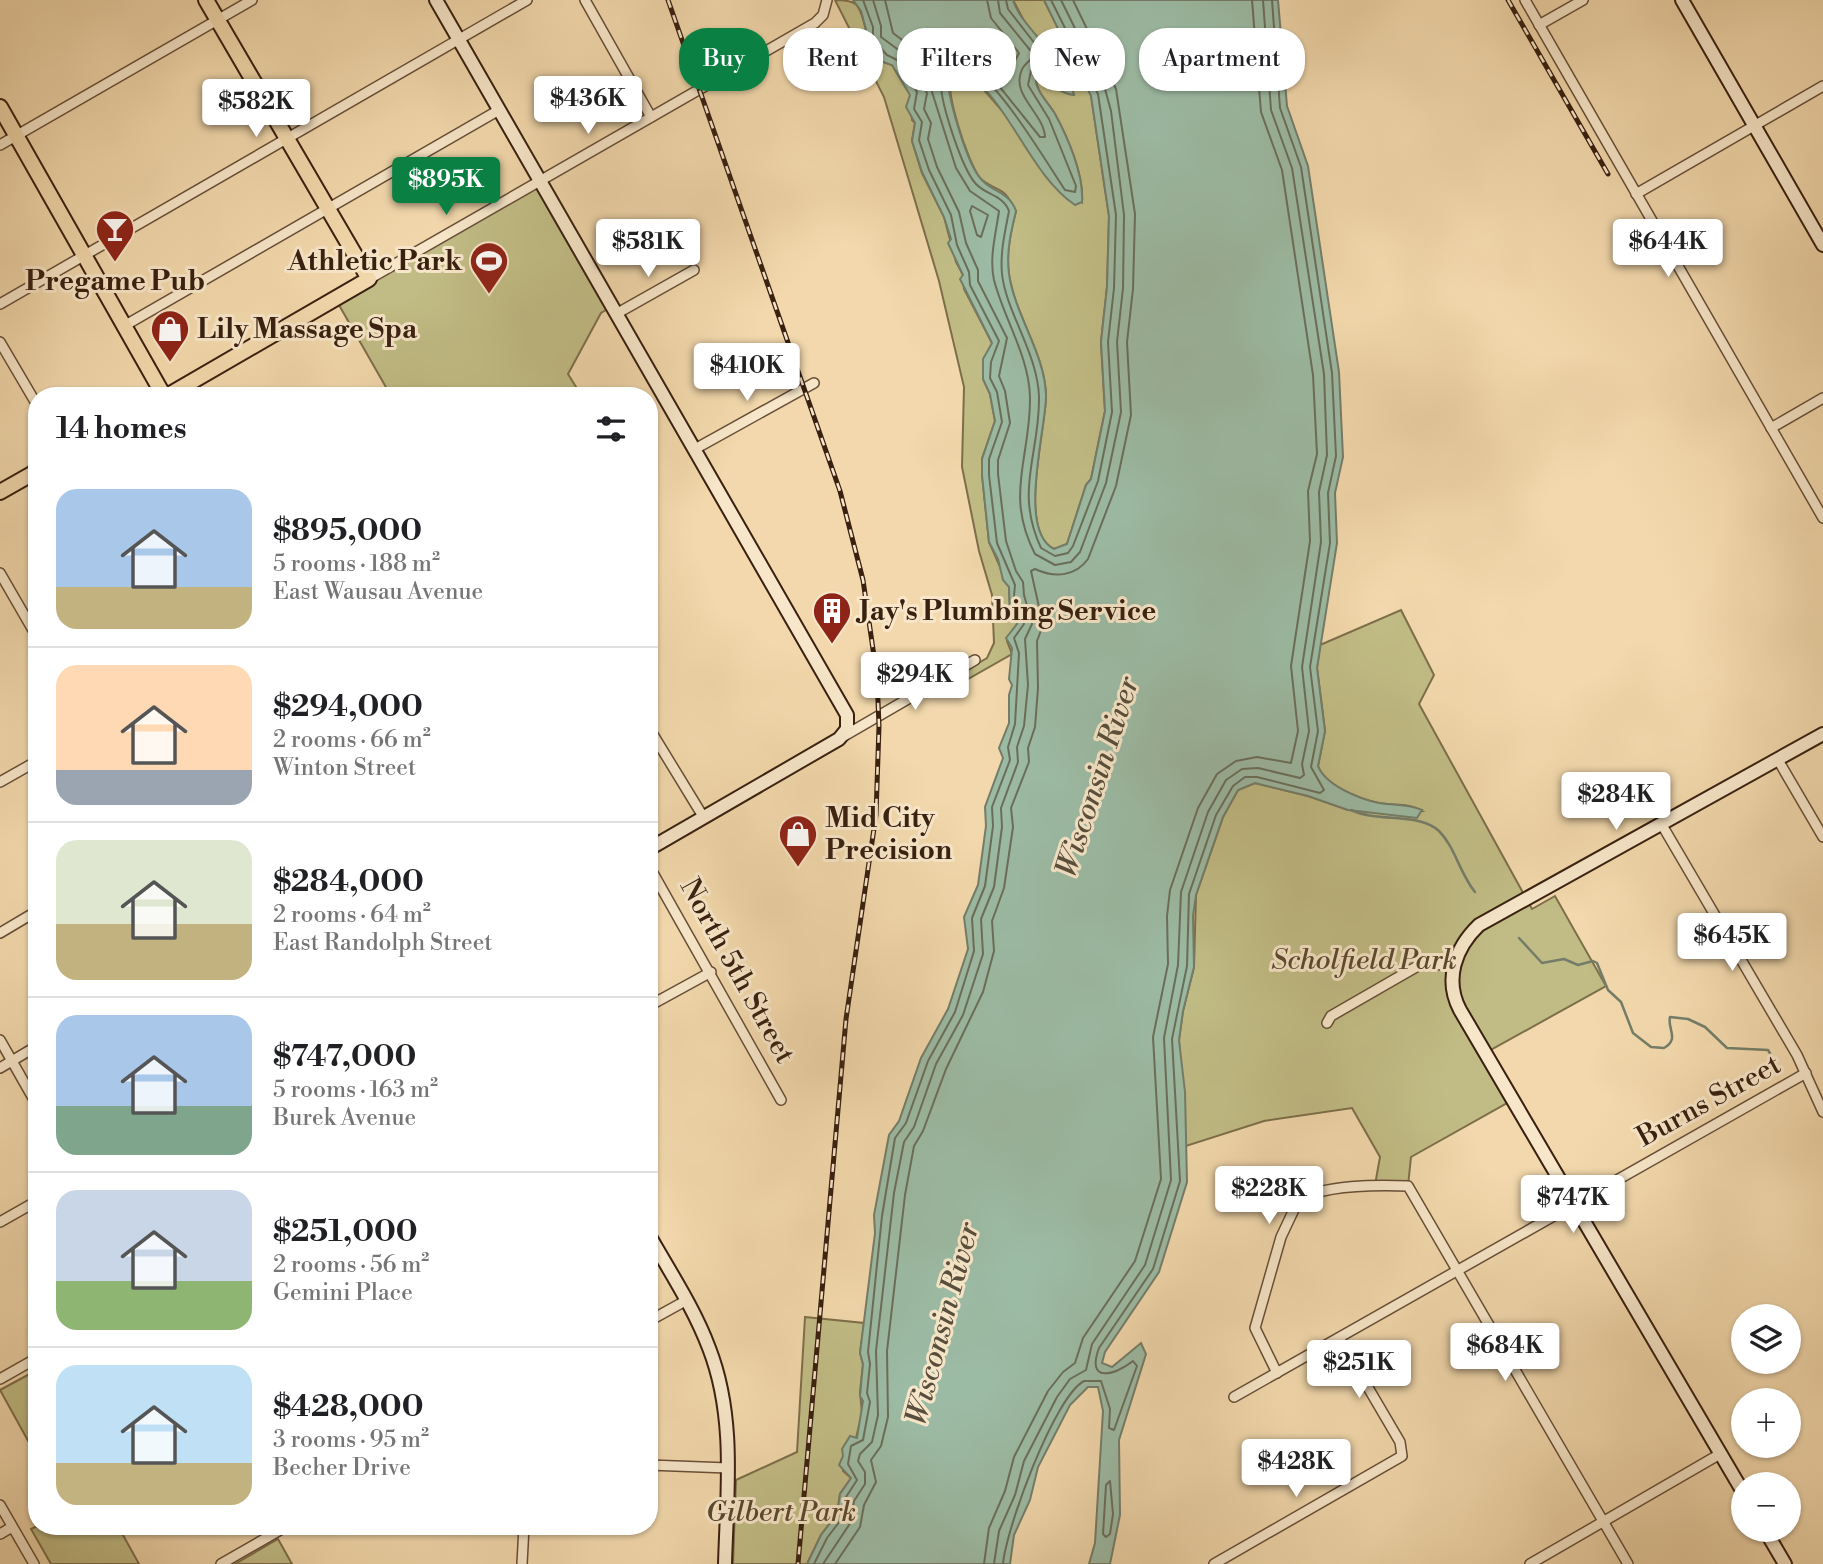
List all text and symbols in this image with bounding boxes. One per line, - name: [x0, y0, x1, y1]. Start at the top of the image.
- chip: Buy: [679, 28, 769, 91]
- chip: Rent: [783, 28, 883, 91]
- chip: Filters: [897, 28, 1016, 91]
- chip: New: [1030, 28, 1125, 91]
- chip: Apartment: [1139, 28, 1305, 91]
- pin: $436K: [539, 76, 637, 136]
- pin: $582K: [207, 80, 305, 139]
- text: $436K: [550, 85, 626, 113]
- text: $582K: [218, 88, 294, 116]
- pin: $895K: [397, 158, 495, 217]
- text: $895K: [408, 166, 484, 194]
- bar icon: Pregame Pub: [94, 208, 136, 263]
- pin: $581K: [599, 219, 697, 279]
- pin: $644K: [1619, 219, 1717, 279]
- text: $581K: [612, 228, 684, 256]
- text: $644K: [1629, 228, 1707, 256]
- sports icon: Athletic Park: [468, 240, 510, 295]
- place label: Athletic Park: [286, 244, 463, 279]
- place label: Pregame Pub: [25, 264, 205, 299]
- shop icon: Lily Massage Spa: [149, 308, 191, 363]
- place label: Lily Massage Spa: [197, 312, 418, 347]
- pin: $410K: [698, 344, 796, 403]
- text: $410K: [710, 352, 784, 380]
- text: 14 homes: [56, 410, 187, 448]
- icon: filters: [592, 410, 630, 448]
- text: $895,000: [273, 512, 422, 550]
- icon: home: [112, 517, 196, 601]
- text: 5 rooms · 188 m²: [273, 550, 440, 578]
- text: East Wausau Avenue: [273, 578, 483, 606]
- building icon: Jay's Plumbing Service: [811, 590, 853, 645]
- place label: Jay's Plumbing Service: [855, 594, 1156, 629]
- pin: $294K: [866, 652, 964, 712]
- text: $294K: [877, 661, 953, 689]
- water label: Wisconsin River: [1048, 671, 1149, 882]
- text: $294,000: [273, 688, 423, 726]
- icon: home: [112, 693, 196, 777]
- text: 2 rooms · 66 m²: [273, 726, 431, 754]
- text: Winton Street: [273, 754, 416, 782]
- pin: $284K: [1567, 772, 1665, 832]
- text: $284K: [1577, 781, 1655, 809]
- place label: Mid City Precision: [825, 801, 952, 868]
- shop icon: Mid City Precision: [777, 813, 819, 868]
- text: $284,000: [273, 863, 424, 901]
- icon: home: [112, 868, 196, 952]
- street label: North 5th Street: [672, 872, 802, 1070]
- text: 2 rooms · 64 m²: [273, 901, 431, 929]
- pin: $645K: [1683, 914, 1781, 973]
- text: $645K: [1694, 922, 1770, 950]
- text: East Randolph Street: [273, 929, 492, 957]
- park label: Scholfield Park: [1271, 943, 1457, 978]
- text: $747,000: [273, 1038, 416, 1076]
- icon: home: [112, 1043, 196, 1127]
- street label: Burns Street: [1630, 1047, 1787, 1155]
- text: 5 rooms · 163 m²: [273, 1076, 438, 1104]
- text: Burek Avenue: [273, 1104, 416, 1132]
- pin: $228K: [1220, 1166, 1318, 1226]
- text: $228K: [1231, 1175, 1307, 1203]
- pin: $747K: [1524, 1176, 1622, 1235]
- text: $747K: [1537, 1184, 1609, 1212]
- text: $251,000: [273, 1213, 418, 1251]
- water label: Wisconsin River: [898, 1217, 989, 1430]
- icon: home: [112, 1218, 196, 1302]
- text: 2 rooms · 56 m²: [273, 1251, 429, 1279]
- text: Gemini Place: [273, 1279, 413, 1307]
- map controls: [1731, 1304, 1801, 1542]
- button: layers: [1731, 1304, 1801, 1374]
- pin: $684K: [1456, 1324, 1554, 1383]
- text: $684K: [1466, 1332, 1544, 1360]
- pin: $251K: [1310, 1340, 1408, 1400]
- text: $251K: [1323, 1349, 1395, 1377]
- text: $428,000: [273, 1388, 423, 1426]
- button: +: [1731, 1388, 1801, 1458]
- icon: home: [112, 1393, 196, 1477]
- text: 3 rooms · 95 m²: [273, 1426, 429, 1454]
- pin: $428K: [1247, 1440, 1345, 1499]
- text: $428K: [1258, 1448, 1334, 1476]
- text: Becher Drive: [273, 1454, 411, 1482]
- button: −: [1731, 1472, 1801, 1542]
- park label: Gilbert Park: [706, 1495, 856, 1530]

